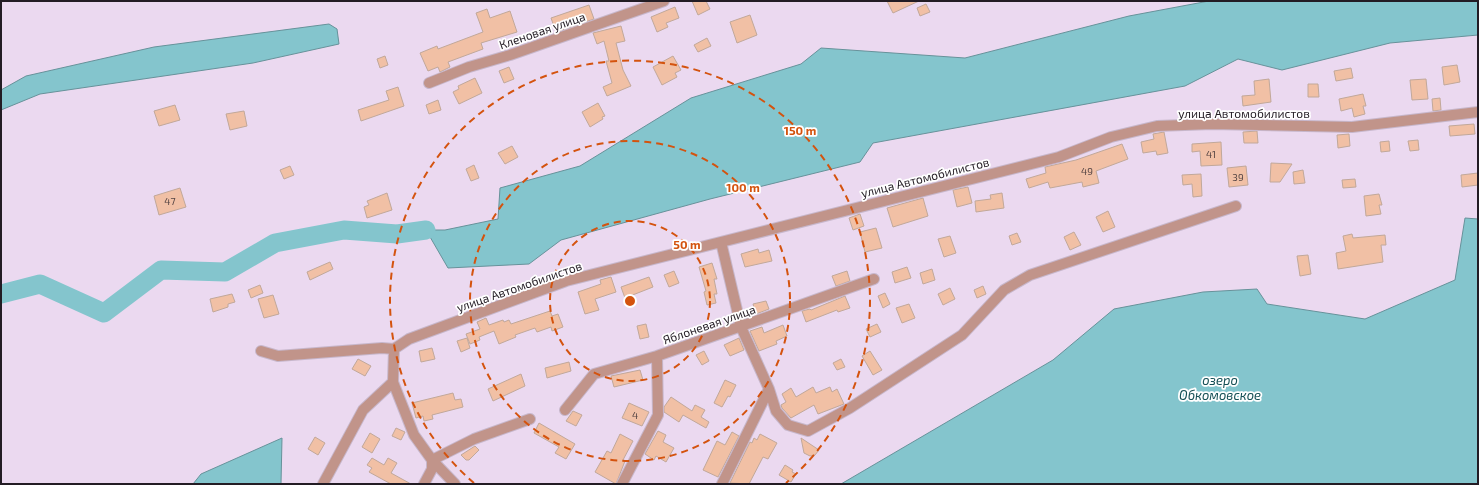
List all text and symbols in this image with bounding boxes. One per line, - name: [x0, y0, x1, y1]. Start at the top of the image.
- street label: Кленовая улица: [497, 9, 587, 52]
- street label: улица Автомобилистов: [1178, 106, 1310, 121]
- text: 150 m: [784, 123, 816, 137]
- house number: 41: [1206, 148, 1216, 160]
- street label: улица Автомобилистов: [859, 154, 991, 201]
- house number: 49: [1081, 165, 1093, 177]
- house number: 39: [1232, 171, 1244, 183]
- text: 100 m: [726, 180, 760, 194]
- house number: 47: [164, 195, 176, 207]
- text: 50 m: [673, 237, 701, 251]
- street label: улица Автомобилистов: [455, 258, 584, 315]
- centre of rings: [623, 294, 637, 308]
- street label: Яблоневая улица: [661, 302, 758, 347]
- water label: озеро Обкомовское: [1179, 372, 1261, 403]
- house number: 4: [632, 409, 638, 421]

